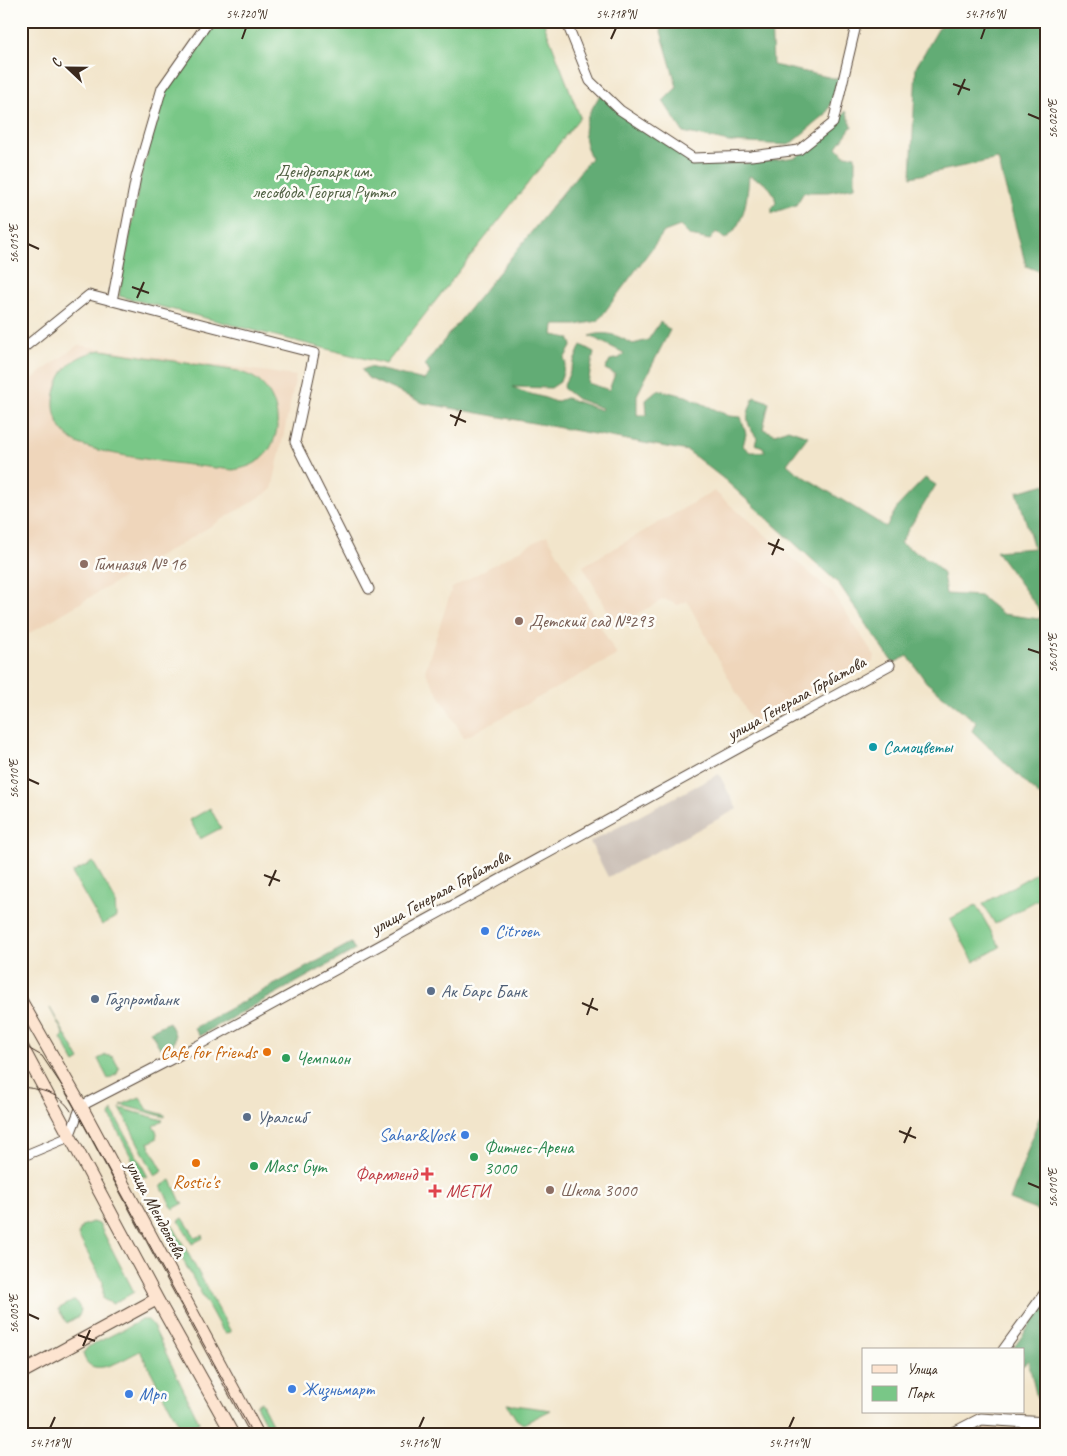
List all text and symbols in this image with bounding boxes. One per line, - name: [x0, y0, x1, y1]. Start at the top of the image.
- text: 54.720°N: [226, 6, 268, 22]
- text: 54.718°N: [596, 6, 638, 22]
- text: 54.716°N: [965, 6, 1007, 22]
- north arrow: [42, 42, 92, 92]
- text: С: [47, 55, 66, 70]
- text: 56.020°E: [1045, 98, 1061, 139]
- park label: Дендропарк им. лесовода Георгия Рутто: [253, 160, 397, 203]
- text: 56.015°E: [6, 223, 22, 264]
- place label: Гимназия № 16: [94, 553, 187, 575]
- marker: Гимназия № 16: [78, 558, 90, 570]
- place label: Детский сад №293: [529, 610, 655, 632]
- marker: Детский сад №293: [513, 615, 525, 627]
- text: 56.015°E: [1045, 632, 1061, 673]
- street label: улица Генерала Горбатова: [722, 650, 871, 746]
- place label: Самоцветы: [883, 736, 954, 758]
- marker: Самоцветы: [867, 741, 879, 753]
- text: 56.010°E: [6, 758, 22, 799]
- street label: улица Генерала Горбатова: [366, 844, 515, 940]
- place label: Citroen: [495, 920, 541, 942]
- marker: Citroen: [479, 925, 491, 937]
- place label: Ак Барс Банк: [441, 980, 528, 1002]
- marker: Ак Барс Банк: [425, 985, 437, 997]
- place label: Газпромбанк: [105, 988, 181, 1011]
- marker: Газпромбанк: [89, 993, 101, 1005]
- place label: Cafe for friends: [161, 1041, 259, 1063]
- marker: Cafe for friends: [261, 1046, 273, 1058]
- place label: Чемпион: [296, 1047, 351, 1069]
- marker: Чемпион: [280, 1052, 292, 1064]
- place label: Уралсиб: [257, 1106, 311, 1128]
- marker: Уралсиб: [241, 1111, 253, 1123]
- place label: Sahar&Vosk: [379, 1124, 456, 1146]
- marker: Sahar&Vosk: [459, 1129, 471, 1141]
- place label: Фитнес-Арена 3000: [484, 1136, 575, 1179]
- marker: Фитнес-Арена 3000: [468, 1151, 480, 1163]
- place label: Mass Gym: [264, 1155, 329, 1177]
- street label: улица Менделеева: [121, 1156, 192, 1263]
- marker: Rostic's: [190, 1157, 202, 1169]
- marker: Mass Gym: [248, 1160, 260, 1172]
- place label: Фармленд: [355, 1163, 419, 1185]
- text: 56.010°E: [1045, 1167, 1061, 1208]
- marker: Фармленд: [421, 1168, 433, 1180]
- place label: Rostic's: [173, 1171, 221, 1193]
- place label: Школа 3000: [560, 1179, 638, 1201]
- place label: МЕГИ: [446, 1180, 492, 1202]
- marker: МЕГИ: [428, 1184, 442, 1198]
- marker: Школа 3000: [544, 1184, 556, 1196]
- text: 56.005°E: [6, 1293, 22, 1334]
- legend: [862, 1348, 1024, 1414]
- text: Улица: [907, 1360, 938, 1379]
- place label: Жизньмарт: [302, 1378, 376, 1401]
- place label: Мрп: [139, 1383, 167, 1405]
- marker: Жизньмарт: [286, 1383, 298, 1395]
- text: Парк: [907, 1384, 935, 1403]
- marker: Мрп: [123, 1388, 135, 1400]
- text: 54.718°N: [30, 1435, 72, 1451]
- text: 54.716°N: [399, 1435, 441, 1451]
- text: 54.714°N: [769, 1435, 811, 1451]

